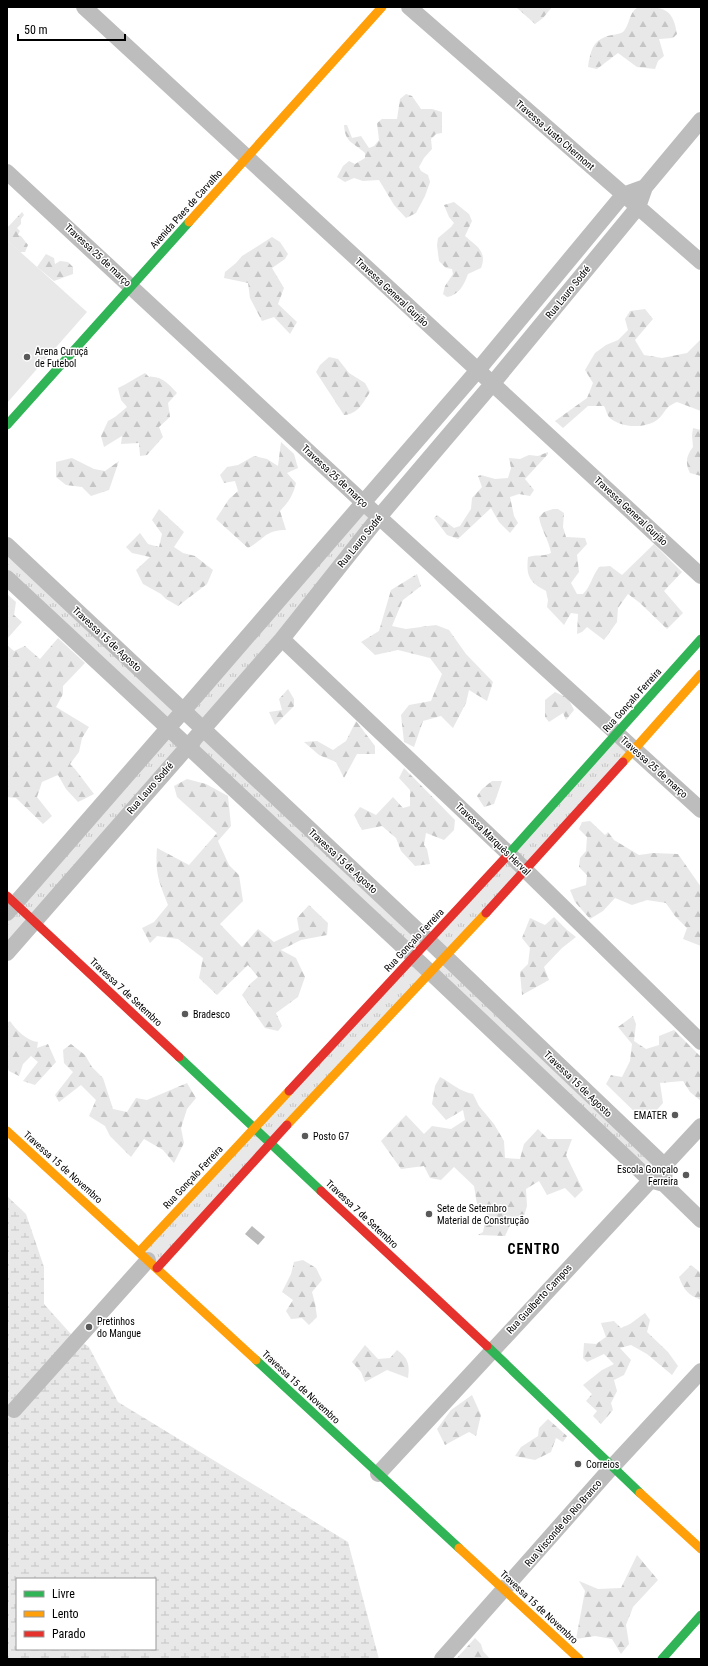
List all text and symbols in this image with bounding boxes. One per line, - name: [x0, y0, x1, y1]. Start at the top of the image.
- scale bar: [18, 16, 125, 42]
- text: 50 m: [24, 23, 48, 37]
- street label: Travessa Justo Chermont: [513, 98, 597, 172]
- street label: Avenida Paes de Carvalho: [148, 167, 224, 251]
- street label: Travessa 25 de março: [63, 221, 133, 289]
- street label: Travessa General Gurjão: [353, 255, 431, 329]
- street label: Rua Lauro Sodré: [543, 263, 593, 321]
- place label: Arena Curuçá de Futebol: [35, 346, 88, 369]
- marker: Arena Curuçá de Futebol: [22, 352, 32, 362]
- street label: Travessa 25 de março: [300, 442, 370, 510]
- street label: Travessa General Gurjão: [592, 474, 670, 548]
- street label: Rua Lauro Sodré: [335, 512, 385, 570]
- street label: Travessa 15 de Agosto: [70, 604, 144, 674]
- street label: Rua Gonçalo Ferreira: [600, 666, 664, 734]
- street label: Travessa 25 de março: [618, 734, 690, 800]
- street label: Rua Lauro Sodré: [125, 760, 176, 816]
- street label: Travessa Marquês Herval: [453, 800, 533, 878]
- street label: Travessa 15 de Agosto: [306, 826, 380, 896]
- street label: Rua Gonçalo Ferreira: [382, 906, 446, 974]
- street label: Travessa 7 de Setembro: [88, 956, 164, 1028]
- marker: Bradesco: [180, 1009, 190, 1019]
- place label: Bradesco: [193, 1009, 230, 1020]
- street label: Travessa 15 de Agosto: [542, 1049, 614, 1119]
- place label: EMATER: [634, 1110, 668, 1121]
- marker: EMATER: [670, 1110, 680, 1120]
- street label: Travessa 15 de Novembro: [21, 1129, 105, 1205]
- marker: Posto G7: [300, 1131, 310, 1141]
- place label: Posto G7: [313, 1131, 349, 1142]
- street label: Rua Gonçalo Ferreira: [161, 1143, 225, 1211]
- place label: Escola Gonçalo Ferreira: [617, 1164, 678, 1187]
- marker: Escola Gonçalo Ferreira: [681, 1170, 691, 1180]
- street label: Travessa 7 de Setembro: [324, 1178, 400, 1250]
- place label: Sete de Setembro Material de Construção: [437, 1203, 529, 1226]
- marker: Sete de Setembro Material de Construção: [424, 1209, 434, 1219]
- district label: CENTRO: [507, 1241, 561, 1257]
- street label: Rua Gualberto Campos: [504, 1262, 574, 1336]
- place label: Pretinhos do Mangue: [97, 1316, 141, 1339]
- marker: Pretinhos do Mangue: [84, 1322, 94, 1332]
- street label: Travessa 15 de Novembro: [260, 1348, 342, 1426]
- marker: Correios: [573, 1459, 583, 1469]
- place label: Correios: [586, 1459, 620, 1470]
- street label: Rua Visconde do Rio Branco: [522, 1478, 604, 1568]
- street label: Travessa 15 de Novembro: [498, 1568, 580, 1646]
- legend: [16, 1578, 156, 1650]
- text: Livre: [52, 1587, 75, 1601]
- text: Lento: [52, 1607, 79, 1621]
- text: Parado: [52, 1627, 85, 1641]

